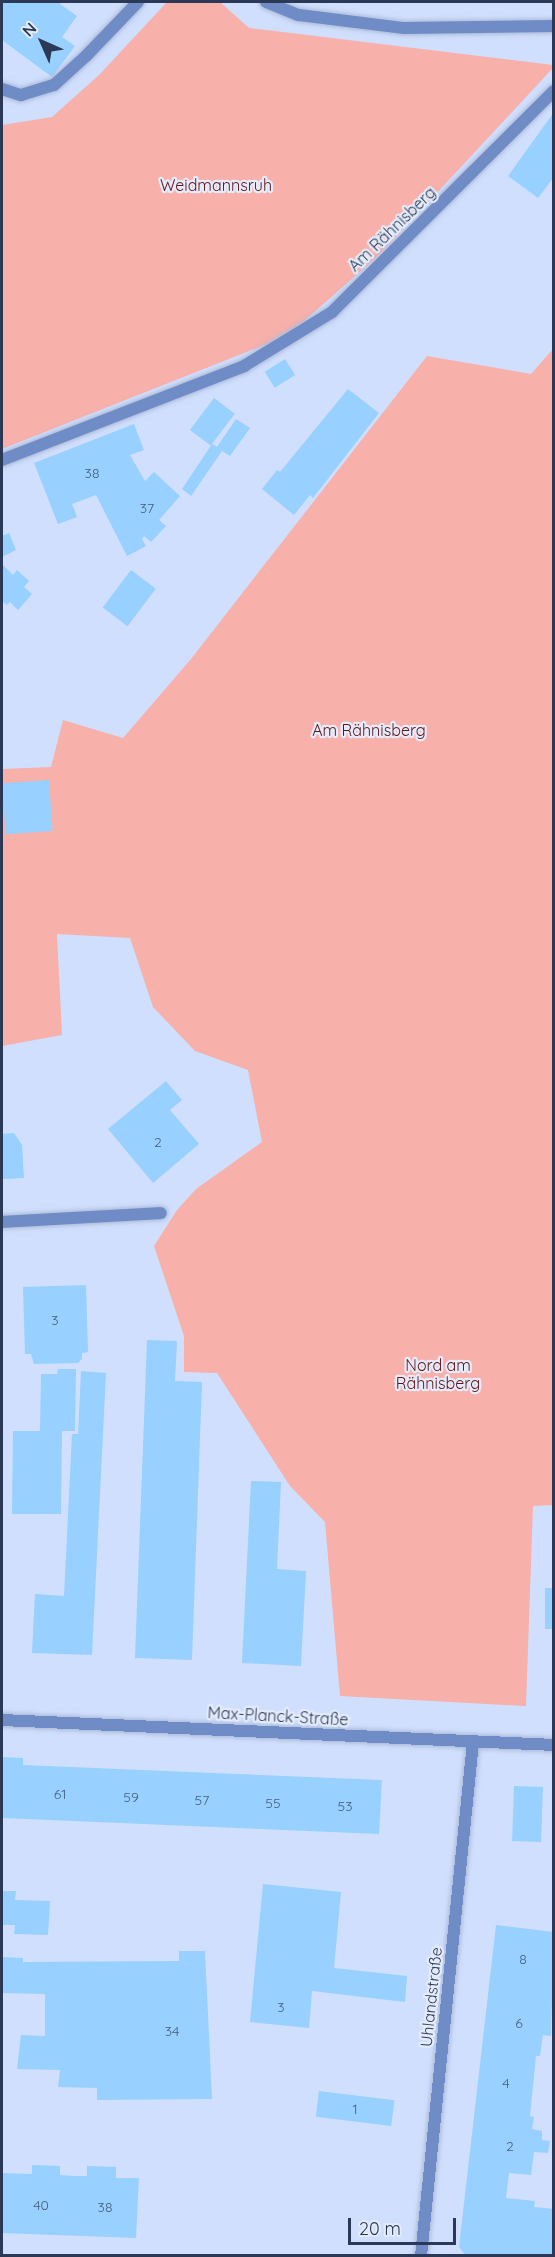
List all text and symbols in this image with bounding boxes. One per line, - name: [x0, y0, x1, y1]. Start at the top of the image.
- north arrow: [12, 12, 72, 72]
- text: N: [18, 18, 40, 41]
- park label: Weidmannsruh: [160, 175, 272, 195]
- street label: Am Rähnisberg: [344, 183, 440, 275]
- house number: 38: [85, 465, 99, 481]
- house number: 37: [140, 500, 154, 516]
- park label: Am Rähnisberg: [312, 720, 426, 740]
- house number: 2: [154, 1134, 162, 1150]
- house number: 3: [51, 1312, 59, 1328]
- park label: Nord am Rähnisberg: [396, 1355, 480, 1393]
- street label: Max-Planck-Straße: [207, 1703, 349, 1729]
- house number: 61: [54, 1786, 66, 1802]
- house number: 59: [123, 1789, 139, 1805]
- house number: 57: [195, 1792, 209, 1808]
- house number: 55: [265, 1795, 281, 1811]
- house number: 53: [338, 1798, 352, 1814]
- street label: Uhlandstraße: [416, 1946, 446, 2048]
- house number: 8: [519, 1951, 527, 1967]
- house number: 3: [277, 1999, 285, 2015]
- house number: 6: [515, 2015, 523, 2031]
- house number: 34: [165, 2023, 179, 2039]
- house number: 4: [502, 2075, 510, 2091]
- house number: 1: [352, 2101, 358, 2117]
- house number: 2: [506, 2138, 514, 2154]
- house number: 40: [33, 2197, 49, 2213]
- house number: 38: [98, 2199, 112, 2215]
- scale bar: [351, 2206, 459, 2244]
- text: 20 m: [359, 2217, 401, 2240]

